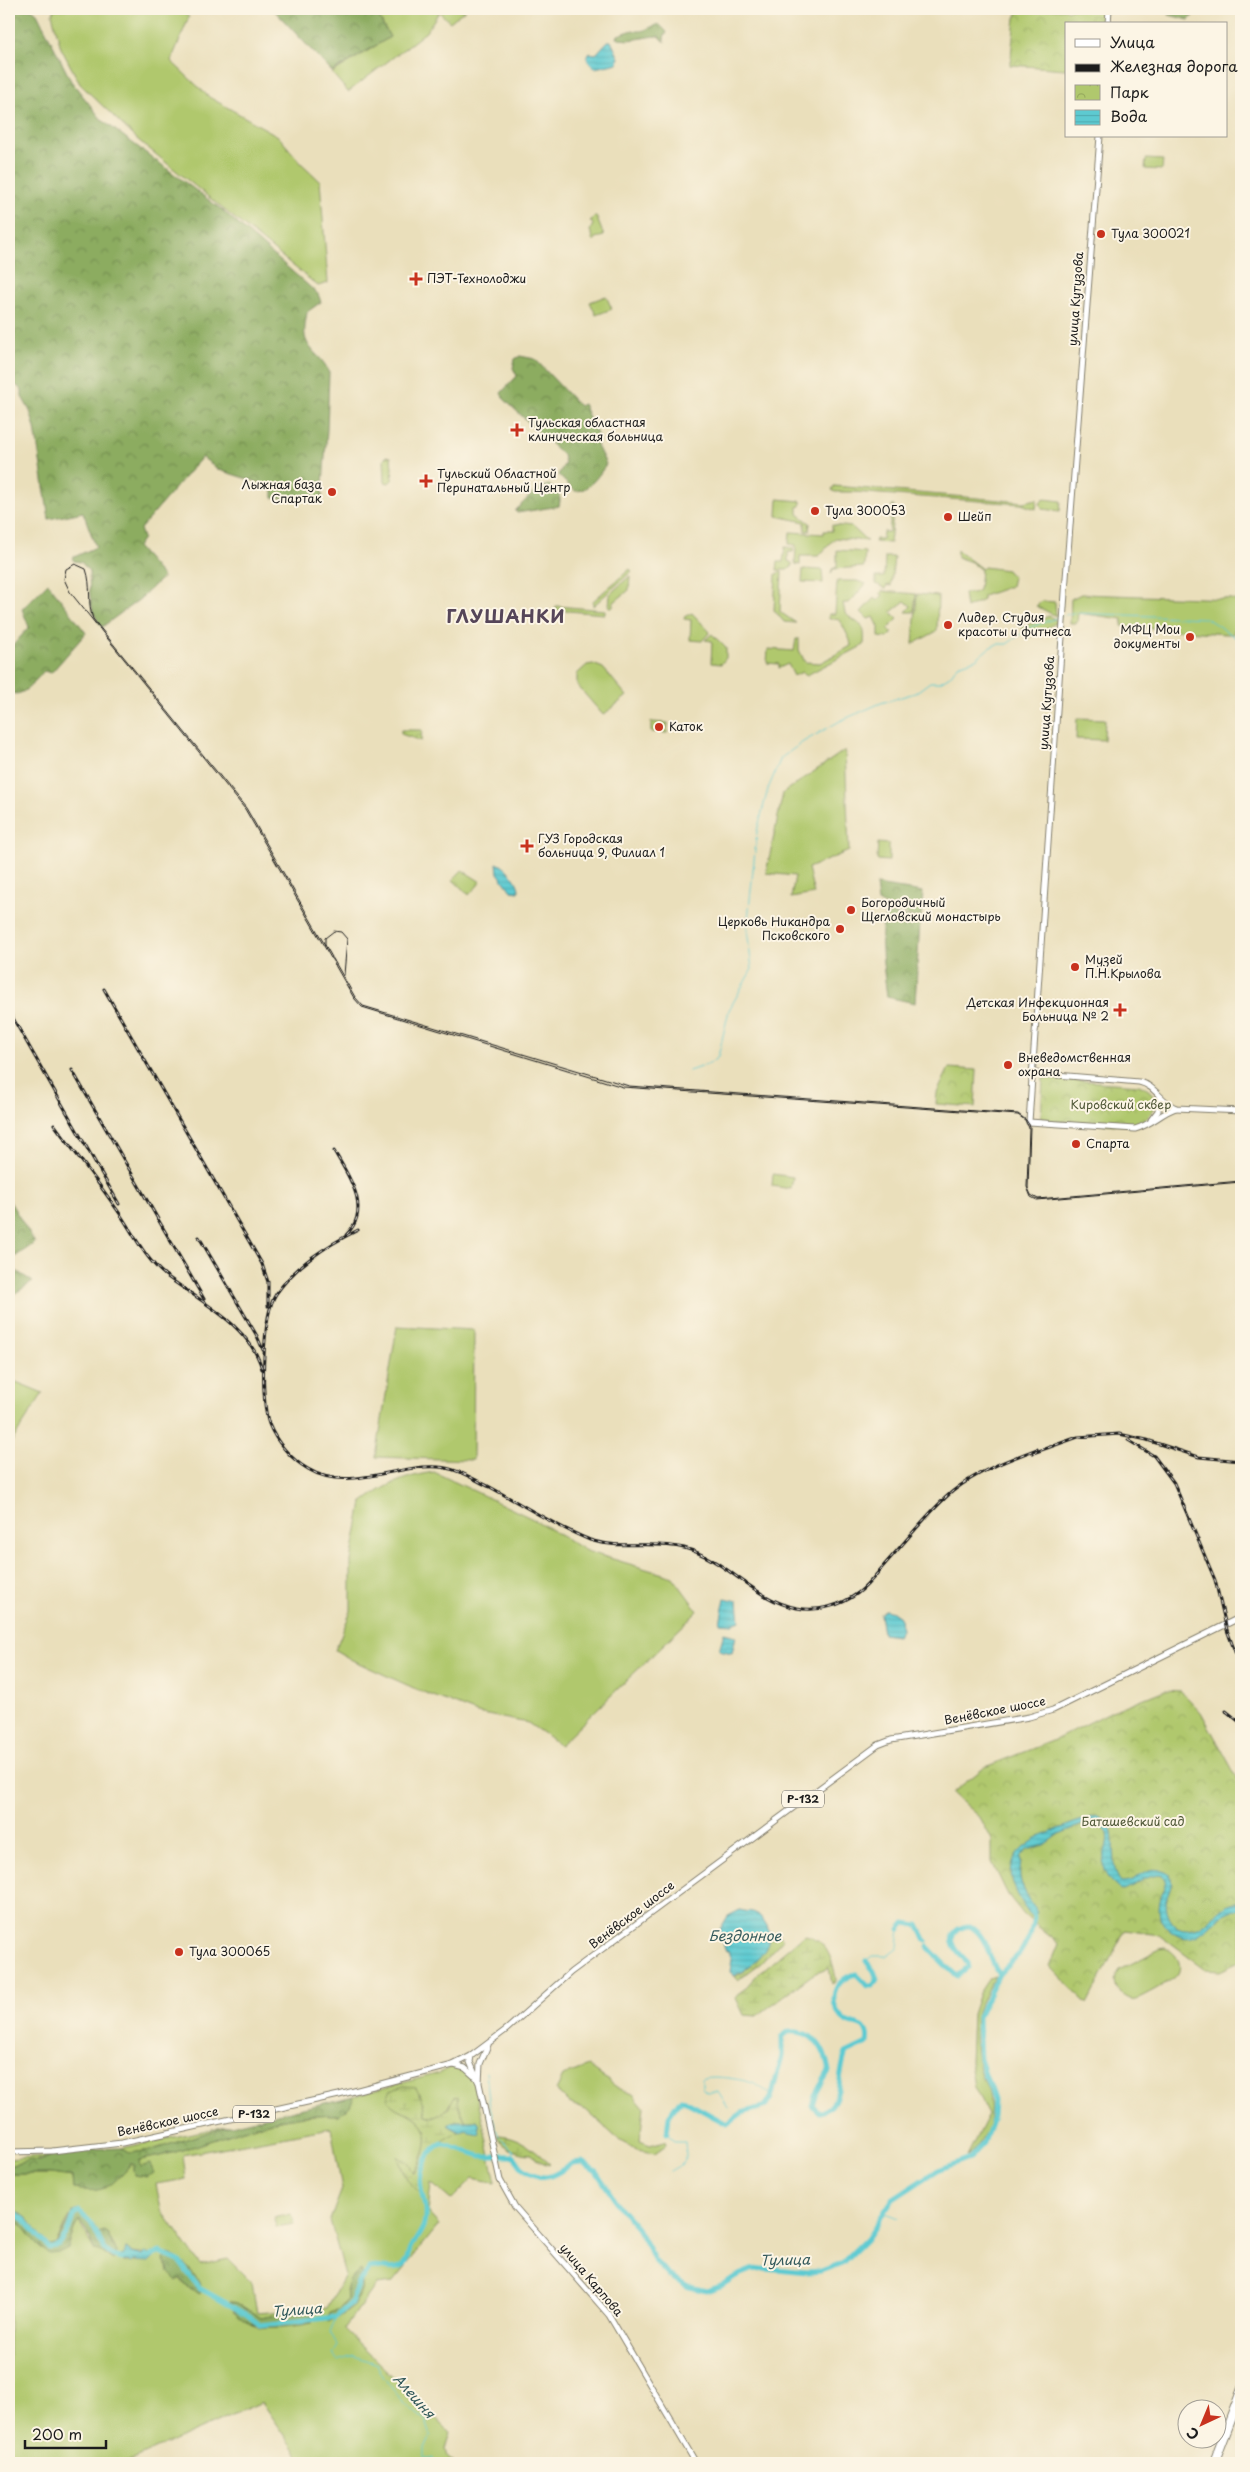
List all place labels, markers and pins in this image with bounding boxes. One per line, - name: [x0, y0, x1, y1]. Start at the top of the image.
- place label: Тула 300021: [1111, 224, 1190, 242]
- marker: Тула 300021: [1095, 228, 1107, 240]
- place label: ПЭТ-Технолоджи: [427, 269, 526, 287]
- marker: ПЭТ-Технолоджи: [409, 272, 423, 286]
- place label: Тульская областная клиническая больница: [528, 413, 663, 445]
- marker: Тульская областная клиническая больница: [510, 423, 524, 437]
- place label: Тульский Областной Перинатальный Центр: [437, 464, 570, 496]
- marker: Тульский Областной Перинатальный Центр: [419, 474, 433, 488]
- place label: Лыжная база Спартак: [242, 475, 323, 507]
- marker: Лыжная база Спартак: [326, 486, 338, 498]
- place label: Тула 300053: [825, 501, 906, 519]
- marker: Тула 300053: [809, 505, 821, 517]
- place label: Шейп: [958, 507, 992, 525]
- marker: Шейп: [942, 511, 954, 523]
- place label: Лидер. Студия красоты и фитнеса: [958, 608, 1072, 640]
- marker: Лидер. Студия красоты и фитнеса: [942, 619, 954, 631]
- place label: МФЦ Мои документы: [1114, 620, 1180, 652]
- marker: МФЦ Мои документы: [1184, 631, 1196, 643]
- place label: Каток: [669, 717, 704, 735]
- marker: Каток: [653, 721, 665, 733]
- place label: ГУЗ Городская больница 9, Филиал 1: [538, 829, 665, 861]
- marker: ГУЗ Городская больница 9, Филиал 1: [520, 839, 534, 853]
- place label: Богородичный Щегловский монастырь: [861, 893, 1001, 925]
- marker: Богородичный Щегловский монастырь: [845, 904, 857, 916]
- place label: Церковь Никандра Псковского: [718, 912, 831, 944]
- marker: Церковь Никандра Псковского: [834, 923, 846, 935]
- place label: Музей П.Н.Крылова: [1085, 950, 1162, 982]
- marker: Музей П.Н.Крылова: [1069, 961, 1081, 973]
- place label: Детская Инфекционная Больница № 2: [966, 993, 1109, 1025]
- marker: Детская Инфекционная Больница № 2: [1113, 1003, 1127, 1017]
- place label: Вневедомственная охрана: [1018, 1048, 1131, 1080]
- marker: Вневедомственная охрана: [1002, 1059, 1014, 1071]
- place label: Спарта: [1086, 1134, 1130, 1152]
- marker: Спарта: [1070, 1138, 1082, 1150]
- place label: Тула 300065: [189, 1942, 270, 1960]
- marker: Тула 300065: [173, 1946, 185, 1958]

